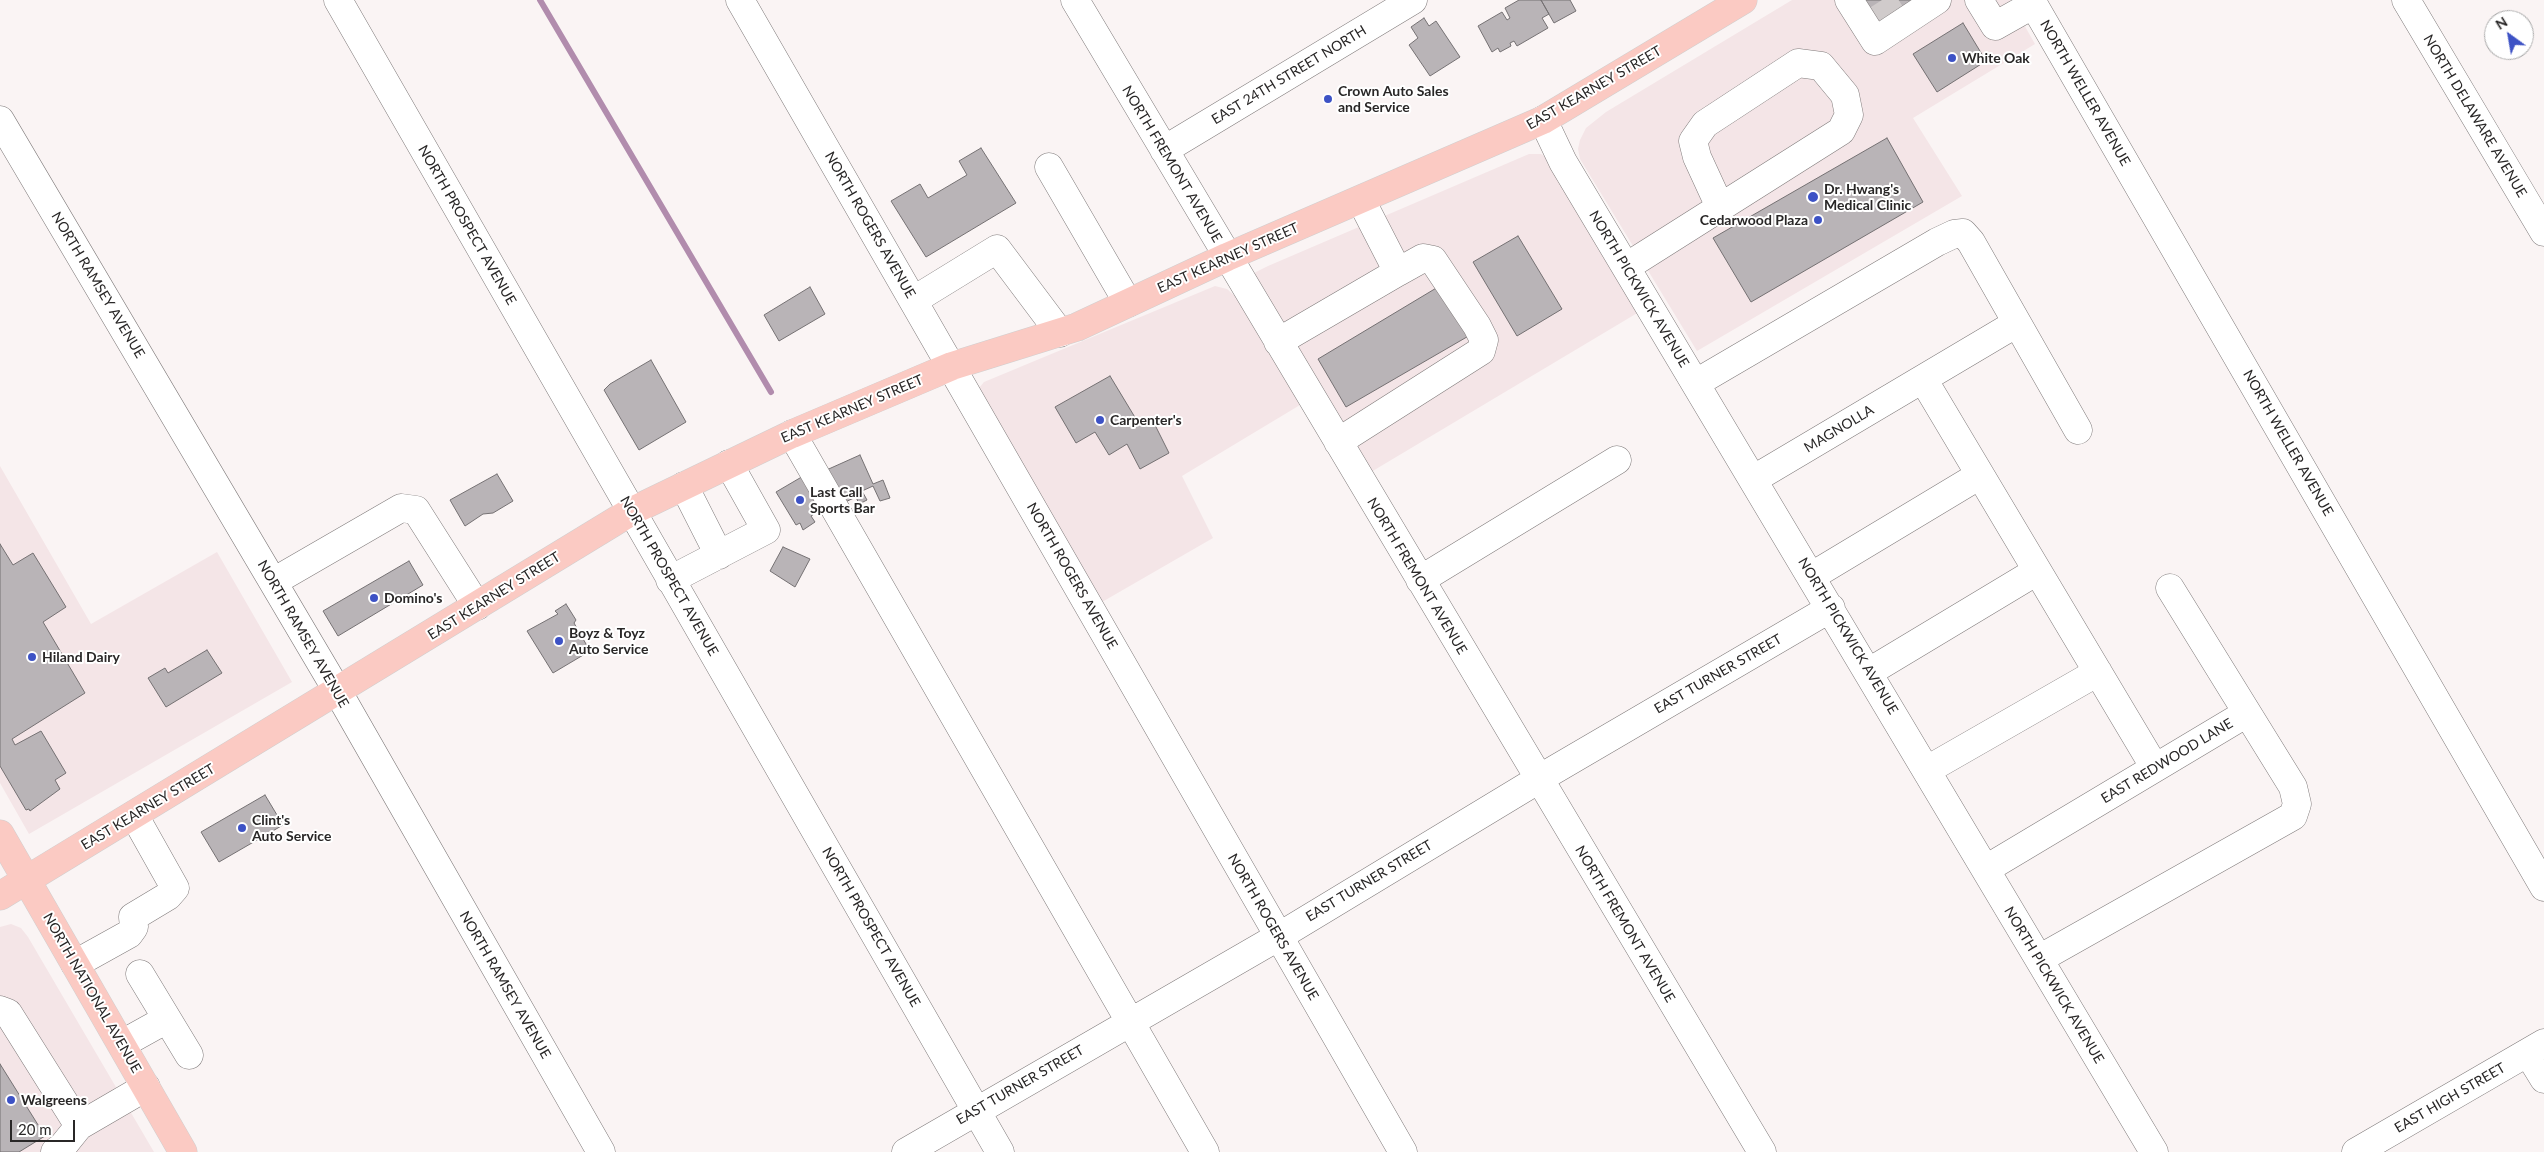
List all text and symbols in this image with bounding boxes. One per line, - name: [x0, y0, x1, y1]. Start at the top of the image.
- north arrow: [2484, 10, 2534, 60]
- text: N: [2492, 13, 2510, 33]
- street label: NORTH WELLER AVENUE: [2036, 17, 2134, 169]
- street label: EAST 24TH STREET NORTH: [1208, 22, 1370, 128]
- street label: NORTH DELAWARE AVENUE: [2420, 32, 2530, 200]
- street label: EAST KEARNEY STREET: [1524, 43, 1664, 133]
- place label: White Oak: [1962, 50, 2030, 66]
- marker: White Oak: [1946, 52, 1958, 64]
- street label: NORTH FREMONT AVENUE: [1119, 83, 1225, 245]
- place label: Crown Auto Sales and Service: [1338, 83, 1449, 115]
- marker: Crown Auto Sales and Service: [1322, 93, 1334, 105]
- street label: NORTH PROSPECT AVENUE: [414, 142, 520, 308]
- street label: NORTH ROGERS AVENUE: [821, 149, 919, 301]
- place label: Dr. Hwang's Medical Clinic: [1824, 181, 1911, 213]
- marker: Dr. Hwang's Medical Clinic: [1806, 190, 1820, 204]
- street label: NORTH PICKWICK AVENUE: [1585, 208, 1693, 370]
- street label: NORTH RAMSEY AVENUE: [48, 209, 148, 361]
- place label: Cedarwood Plaza: [1700, 212, 1808, 228]
- marker: Cedarwood Plaza: [1812, 214, 1824, 226]
- street label: EAST KEARNEY STREET: [1155, 219, 1301, 297]
- street label: NORTH WELLER AVENUE: [2239, 367, 2337, 519]
- street label: EAST KEARNEY STREET: [778, 371, 926, 447]
- street label: MAGNOLLA: [1801, 402, 1877, 456]
- place label: Carpenter's: [1110, 412, 1182, 428]
- marker: Carpenter's: [1094, 414, 1106, 426]
- place label: Last Call Sports Bar: [810, 484, 875, 516]
- street label: NORTH PROSPECT AVENUE: [616, 493, 722, 659]
- marker: Last Call Sports Bar: [794, 494, 806, 506]
- street label: NORTH FREMONT AVENUE: [1364, 495, 1470, 657]
- street label: NORTH ROGERS AVENUE: [1023, 500, 1121, 652]
- street label: EAST KEARNEY STREET: [425, 548, 563, 644]
- street label: NORTH PICKWICK AVENUE: [1794, 555, 1902, 717]
- street label: NORTH RAMSEY AVENUE: [254, 557, 352, 711]
- place label: Domino's: [384, 590, 442, 606]
- marker: Domino's: [368, 592, 380, 604]
- place label: Boyz & Toyz Auto Service: [569, 625, 648, 658]
- street label: EAST TURNER STREET: [1651, 631, 1785, 717]
- marker: Boyz & Toyz Auto Service: [553, 635, 565, 647]
- place label: Hiland Dairy: [42, 649, 120, 665]
- marker: Hiland Dairy: [26, 651, 38, 663]
- street label: EAST REDWOOD LANE: [2098, 715, 2236, 807]
- street label: EAST KEARNEY STREET: [78, 760, 218, 854]
- place label: Clint's Auto Service: [252, 812, 331, 844]
- marker: Clint's Auto Service: [236, 822, 248, 834]
- street label: EAST TURNER STREET: [1303, 837, 1435, 925]
- street label: NORTH FREMONT AVENUE: [1572, 843, 1678, 1005]
- street label: NORTH PROSPECT AVENUE: [818, 844, 924, 1010]
- street label: NORTH ROGERS AVENUE: [1224, 851, 1322, 1003]
- street label: NORTH PICKWICK AVENUE: [2000, 904, 2108, 1066]
- street label: NORTH RAMSEY AVENUE: [456, 908, 554, 1062]
- street label: NORTH NATIONAL AVENUE: [39, 910, 145, 1076]
- street label: EAST TURNER STREET: [953, 1042, 1087, 1128]
- street label: EAST HIGH STREET: [2392, 1059, 2508, 1137]
- place label: Walgreens: [21, 1092, 87, 1108]
- marker: Walgreens: [5, 1094, 17, 1106]
- scale bar: [12, 1110, 78, 1142]
- text: 20 m: [18, 1120, 52, 1138]

